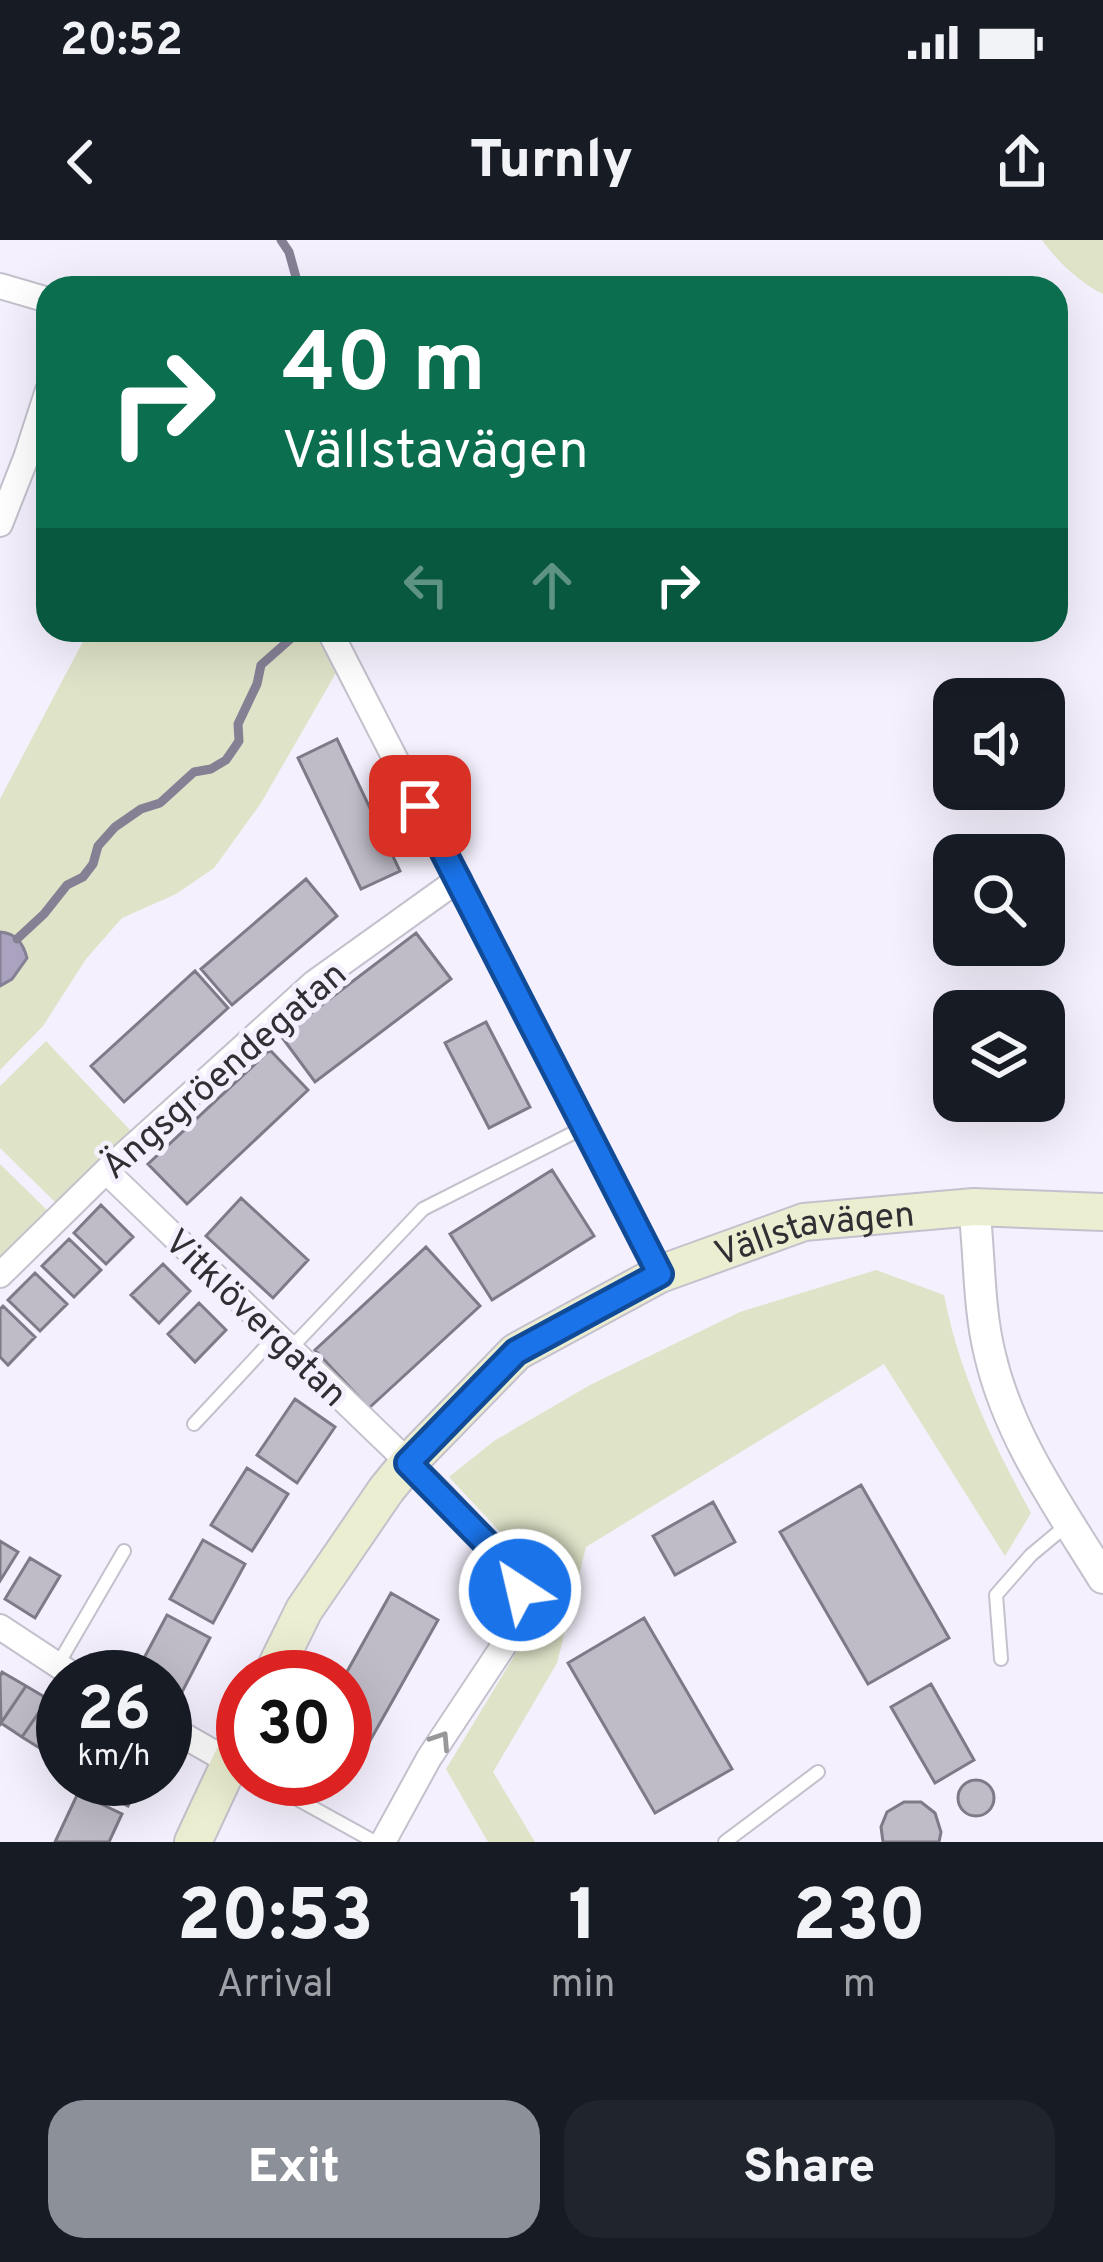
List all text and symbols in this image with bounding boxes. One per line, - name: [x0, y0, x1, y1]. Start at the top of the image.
- text: 20:52: [60, 14, 183, 71]
- text: Turnly: [470, 128, 633, 197]
- icon: back: [48, 129, 114, 195]
- icon: share: [989, 129, 1055, 195]
- text: 40 m: [282, 315, 486, 421]
- icon: right: [84, 324, 240, 480]
- text: Vällstavägen: [282, 419, 589, 488]
- icon: left: [393, 552, 459, 618]
- icon: ahead: [519, 552, 585, 618]
- icon: right: [645, 552, 711, 618]
- map controls: [933, 678, 1065, 1122]
- button: sound: [933, 678, 1065, 810]
- pin: [369, 755, 471, 857]
- icon: arrive: [387, 773, 453, 839]
- button: search: [933, 834, 1065, 966]
- street label: Ängsgröendegatan: [93, 952, 358, 1191]
- button: layers: [933, 990, 1065, 1122]
- street label: Vällstavägen: [709, 1193, 917, 1279]
- street label: Vitklövergatan: [153, 1221, 355, 1419]
- position arrow: [457, 1527, 583, 1653]
- speed limit sign: 30: [216, 1650, 372, 1806]
- text: 26: [77, 1675, 151, 1751]
- one-way arrow: [426, 1732, 448, 1754]
- text: km/h: [78, 1739, 150, 1776]
- text: 20:53: [177, 1874, 374, 1966]
- text: 1: [568, 1874, 598, 1966]
- text: 230: [792, 1874, 926, 1966]
- text: Arrival: [217, 1962, 333, 2011]
- text: min: [551, 1962, 615, 2011]
- text: m: [843, 1962, 876, 2011]
- button: Exit: [48, 2100, 540, 2238]
- button: Share: [564, 2100, 1055, 2238]

